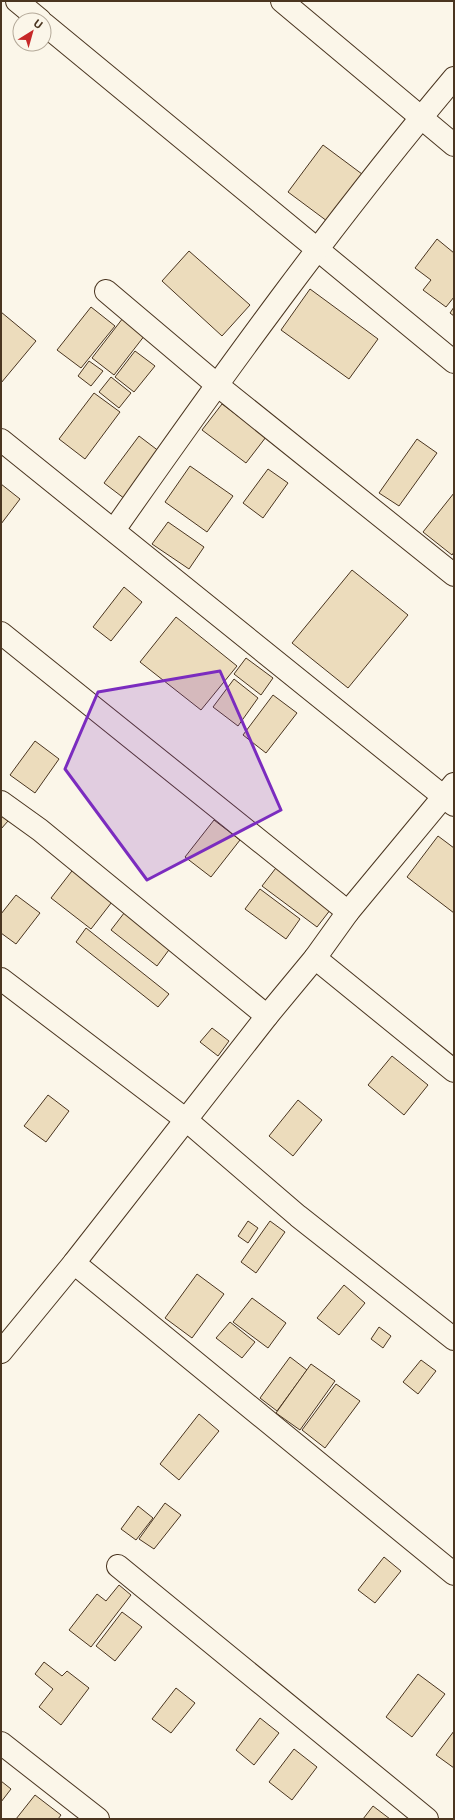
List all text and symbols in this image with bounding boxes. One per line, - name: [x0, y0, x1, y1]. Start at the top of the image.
- north arrow: [12, 12, 52, 52]
- text: U: [31, 17, 45, 31]

